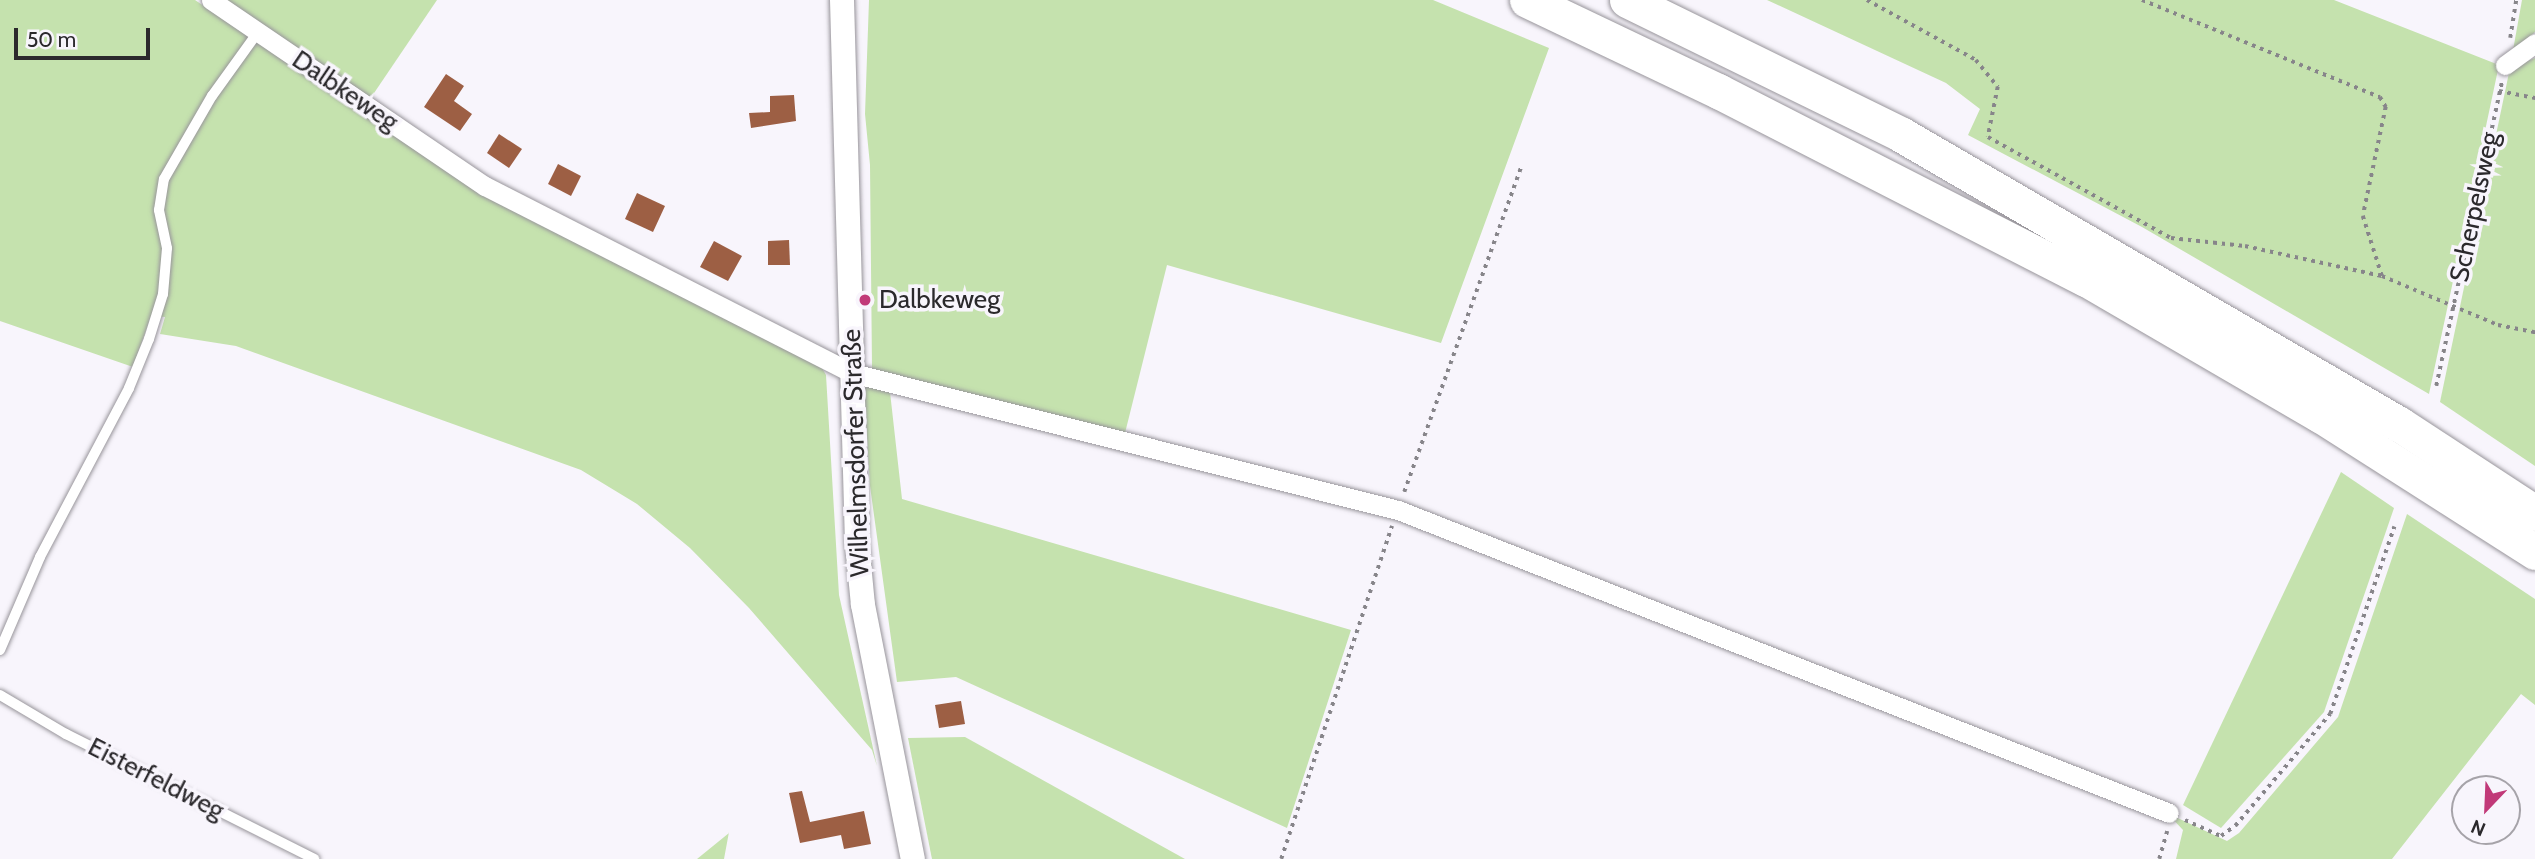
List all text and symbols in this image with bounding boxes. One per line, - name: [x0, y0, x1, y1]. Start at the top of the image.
- scale bar: [18, 14, 154, 58]
- text: 50 m: [27, 27, 76, 52]
- street label: Dalbkeweg: [286, 44, 404, 138]
- street label: Scherpelsweg: [2444, 129, 2506, 285]
- place label: Dalbkeweg: [879, 284, 1000, 316]
- marker: Dalbkeweg: [857, 292, 873, 308]
- street label: Wilhelmsdorfer Straße: [836, 328, 876, 578]
- street label: Eisterfeldweg: [83, 731, 229, 827]
- north arrow: [2451, 775, 2521, 845]
- text: N: [2468, 815, 2489, 841]

